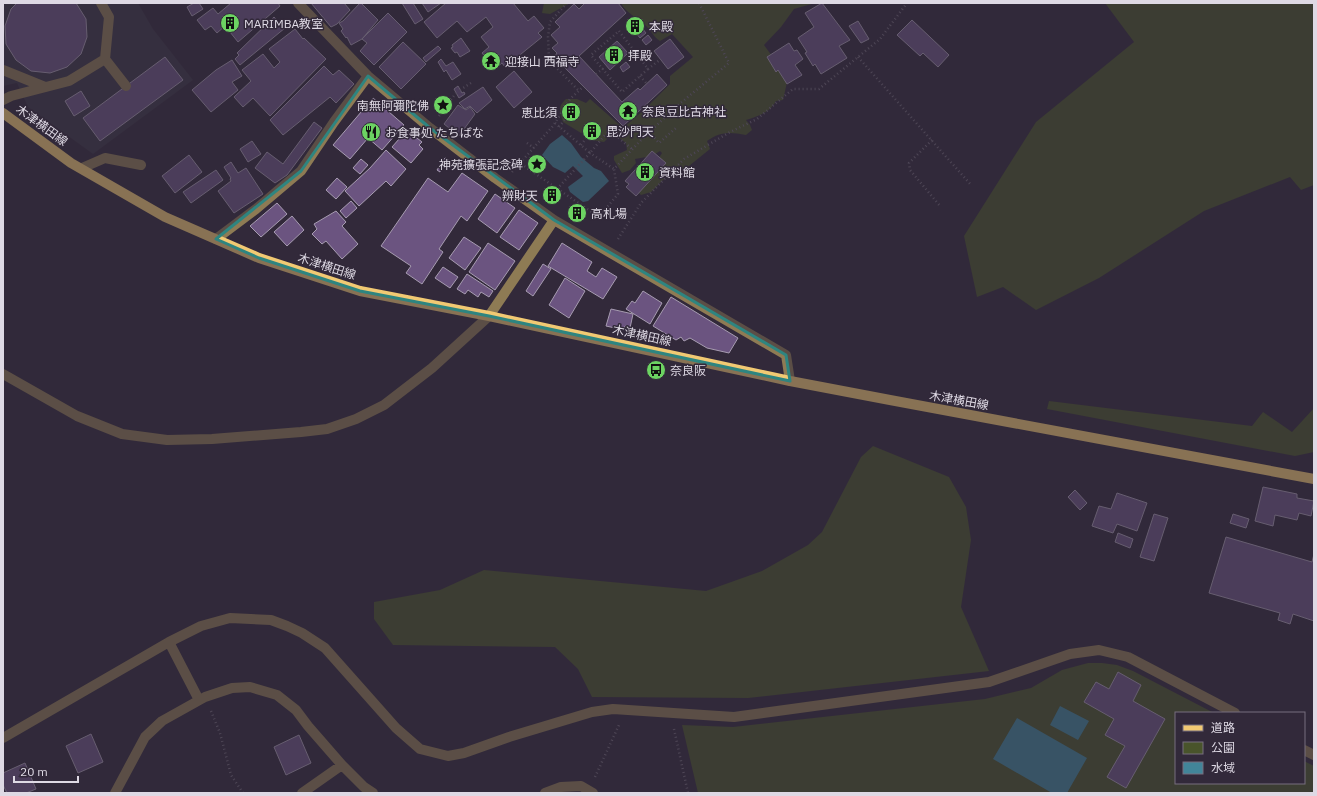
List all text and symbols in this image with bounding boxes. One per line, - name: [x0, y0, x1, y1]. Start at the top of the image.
- building icon: MARIMBA教室: [219, 12, 241, 34]
- building icon: 本殿: [624, 15, 646, 37]
- place label: MARIMBA教室: [244, 16, 323, 31]
- place label: 本殿: [649, 19, 673, 34]
- building icon: 拝殿: [603, 44, 625, 66]
- place label: 拝殿: [628, 48, 652, 63]
- temple icon: 迎接山 西福寺: [480, 50, 502, 72]
- place label: 迎接山 西福寺: [505, 54, 580, 69]
- place icon: 南無阿彌陀佛: [432, 94, 454, 116]
- place label: 南無阿彌陀佛: [357, 98, 429, 113]
- temple icon: 奈良豆比古神社: [617, 100, 639, 122]
- street label: 木津横田線: [13, 101, 71, 149]
- building icon: 恵比須: [560, 101, 582, 123]
- place label: 奈良豆比古神社: [642, 104, 726, 119]
- place label: 恵比須: [521, 105, 557, 120]
- building icon: 毘沙門天: [581, 120, 603, 142]
- restaurant icon: お食事処 たちばな: [360, 121, 382, 143]
- place label: 毘沙門天: [606, 124, 654, 139]
- place label: お食事処 たちばな: [385, 125, 484, 140]
- place icon: 神苑擴張記念碑: [526, 153, 548, 175]
- place label: 神苑擴張記念碑: [439, 157, 523, 172]
- building icon: 資料館: [634, 161, 656, 183]
- place label: 資料館: [659, 165, 695, 180]
- building icon: 辨財天: [541, 184, 563, 206]
- place label: 辨財天: [502, 188, 538, 203]
- building icon: 高札場: [566, 202, 588, 224]
- place label: 高札場: [591, 206, 627, 221]
- street label: 木津横田線: [296, 250, 358, 282]
- street label: 木津横田線: [611, 321, 673, 349]
- bus stop icon: 奈良阪: [645, 359, 667, 381]
- place label: 奈良阪: [670, 363, 706, 378]
- street label: 木津横田線: [928, 387, 990, 413]
- legend: [1175, 712, 1305, 784]
- text: 道路: [1211, 720, 1235, 735]
- text: 公園: [1211, 740, 1235, 755]
- scale bar: [14, 758, 78, 784]
- text: 水域: [1211, 760, 1235, 775]
- text: 20 m: [20, 764, 48, 779]

